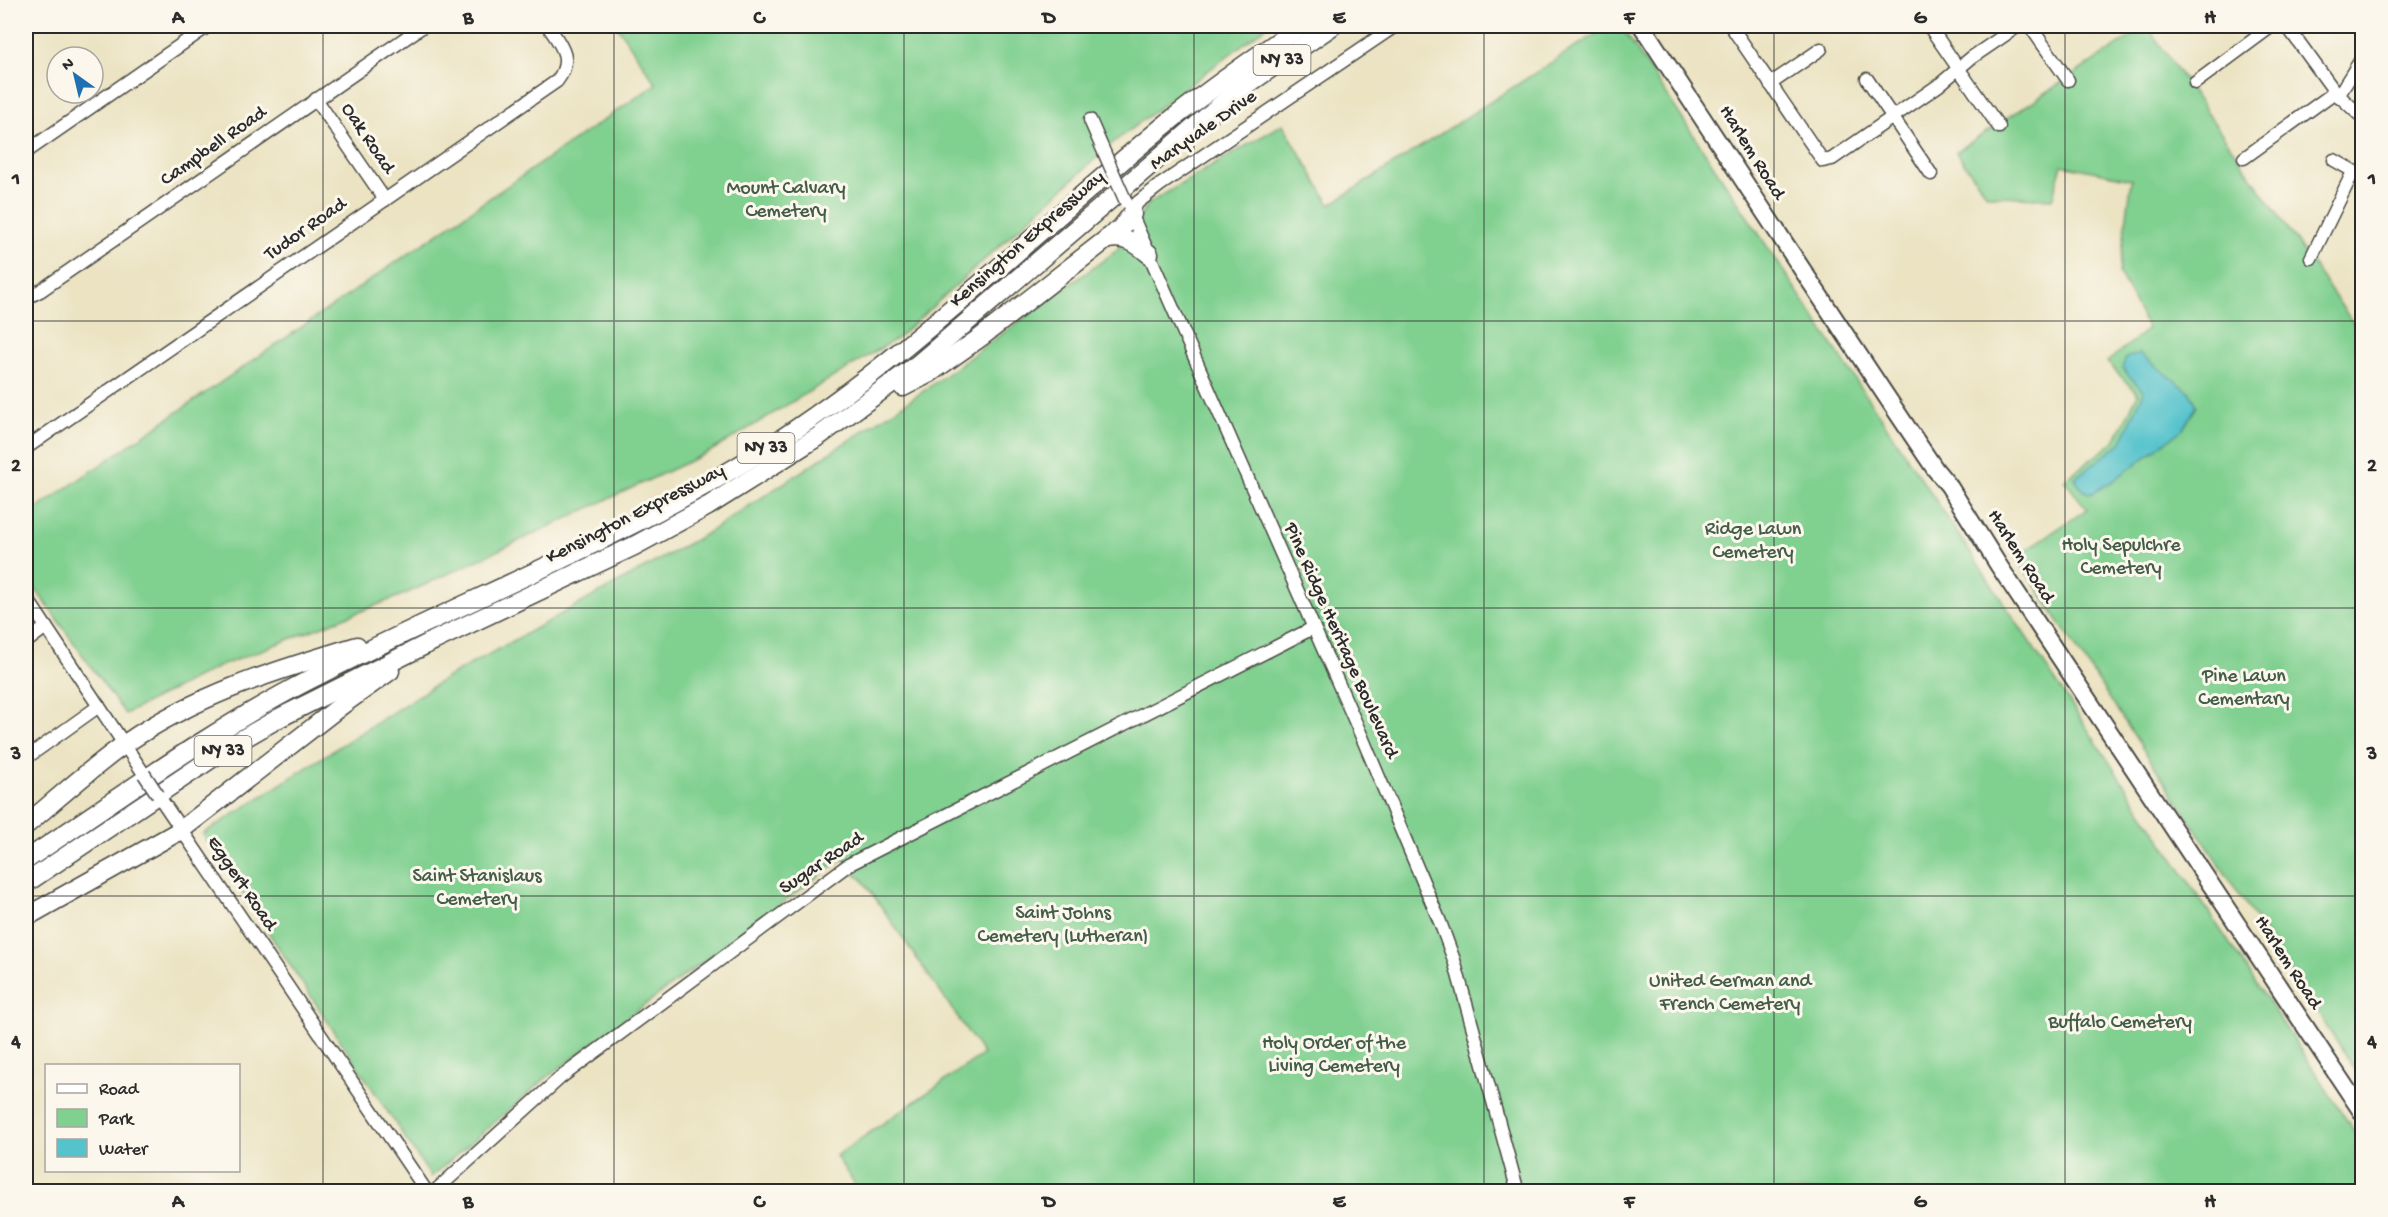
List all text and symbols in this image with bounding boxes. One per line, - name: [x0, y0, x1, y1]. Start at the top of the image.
- text: A: [171, 8, 186, 31]
- text: B: [462, 8, 474, 31]
- text: C: [753, 8, 767, 31]
- text: D: [1040, 8, 1056, 31]
- text: E: [1333, 8, 1347, 31]
- text: F: [1623, 8, 1636, 31]
- text: G: [1914, 8, 1928, 31]
- text: H: [2204, 8, 2216, 31]
- north arrow: [45, 45, 105, 105]
- road number: NY 33: [1254, 45, 1310, 75]
- text: N: [59, 54, 79, 76]
- street label: Maryvale Drive: [1146, 85, 1262, 176]
- street label: Oak Road: [335, 99, 400, 181]
- street label: Campbell Road: [157, 101, 273, 192]
- street label: Harlem Road: [1713, 102, 1790, 206]
- street label: Kensington Expressway: [946, 166, 1110, 314]
- text: 1: [11, 169, 20, 192]
- text: 1: [2367, 169, 2376, 192]
- park label: Mount Calvary Cemetery: [726, 178, 846, 224]
- street label: Tudor Road: [260, 192, 353, 267]
- road number: NY 33: [738, 433, 795, 463]
- text: 2: [11, 456, 21, 479]
- text: 2: [2367, 456, 2377, 479]
- street label: Kensington Expressway: [543, 460, 729, 570]
- street label: Harlem Road: [1981, 506, 2060, 610]
- street label: Pine Ridge Heritage Boulevard: [1277, 519, 1403, 764]
- park label: Ridge Lawn Cemetery: [1705, 519, 1802, 565]
- park label: Holy Sepulchre Cemetery: [2062, 535, 2181, 581]
- park label: Pine Lawn Cementary: [2198, 666, 2290, 712]
- road number: NY 33: [194, 736, 252, 766]
- text: 3: [10, 744, 21, 767]
- text: 3: [2366, 744, 2377, 767]
- street label: Sugar Road: [776, 826, 870, 901]
- street label: Eggert Road: [201, 832, 282, 938]
- park label: Saint Stanislaus Cemetery: [412, 866, 542, 912]
- park label: Saint Johns Cemetery (Lutheran): [978, 903, 1148, 949]
- street label: Harlem Road: [2248, 912, 2327, 1016]
- park label: United German and French Cemetery: [1649, 971, 1813, 1017]
- park label: Buffalo Cemetery: [2047, 1012, 2192, 1035]
- text: 4: [10, 1032, 21, 1055]
- text: 4: [2366, 1032, 2377, 1055]
- park label: Holy Order of the Living Cemetery: [1262, 1033, 1407, 1079]
- legend: [45, 1064, 240, 1172]
- text: Road: [99, 1080, 140, 1101]
- text: Park: [98, 1110, 135, 1131]
- text: Water: [99, 1140, 149, 1161]
- text: A: [171, 1192, 186, 1215]
- text: B: [462, 1192, 474, 1215]
- text: C: [753, 1192, 767, 1215]
- text: D: [1040, 1192, 1056, 1215]
- text: E: [1333, 1192, 1347, 1215]
- text: F: [1623, 1192, 1636, 1215]
- text: G: [1914, 1192, 1928, 1215]
- text: H: [2204, 1192, 2216, 1215]

